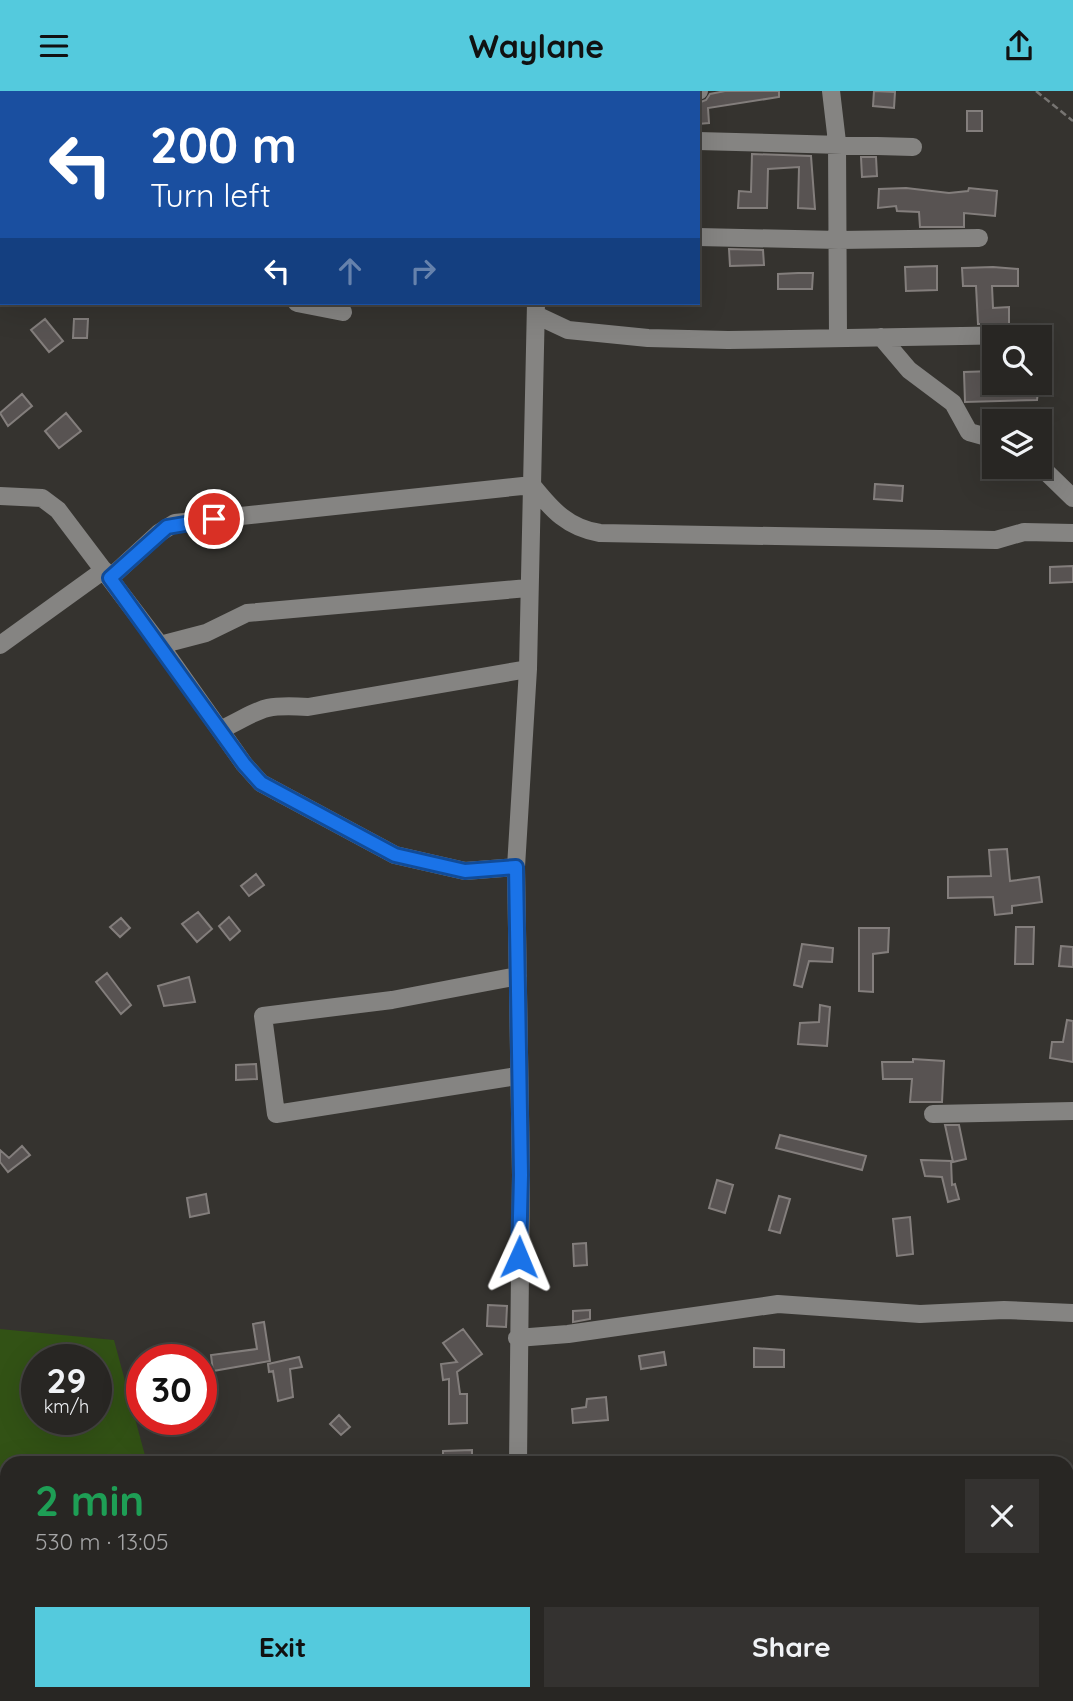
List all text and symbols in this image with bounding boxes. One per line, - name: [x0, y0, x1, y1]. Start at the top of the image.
- text: Waylane: [469, 26, 604, 66]
- icon: menu: [35, 27, 73, 65]
- icon: share: [1000, 27, 1038, 65]
- text: 200 m: [150, 114, 297, 175]
- icon: left: [35, 119, 126, 210]
- text: Turn left: [150, 175, 271, 215]
- icon: left: [258, 252, 296, 290]
- icon: ahead: [331, 252, 369, 290]
- icon: right: [404, 252, 442, 290]
- map controls: [982, 325, 1052, 479]
- button: search: [982, 325, 1052, 395]
- button: layers: [982, 409, 1052, 479]
- pin: [184, 489, 244, 549]
- icon: arrive: [195, 500, 233, 538]
- position arrow: [482, 1220, 556, 1294]
- speed limit sign: 30: [126, 1344, 217, 1435]
- text: 29: [47, 1358, 86, 1402]
- text: km/h: [44, 1395, 89, 1418]
- text: 2 min: [35, 1474, 144, 1527]
- button: close: [965, 1479, 1039, 1553]
- text: 530 m · 13:05: [35, 1527, 169, 1556]
- button: Exit: [35, 1607, 530, 1687]
- button: Share: [544, 1607, 1039, 1687]

